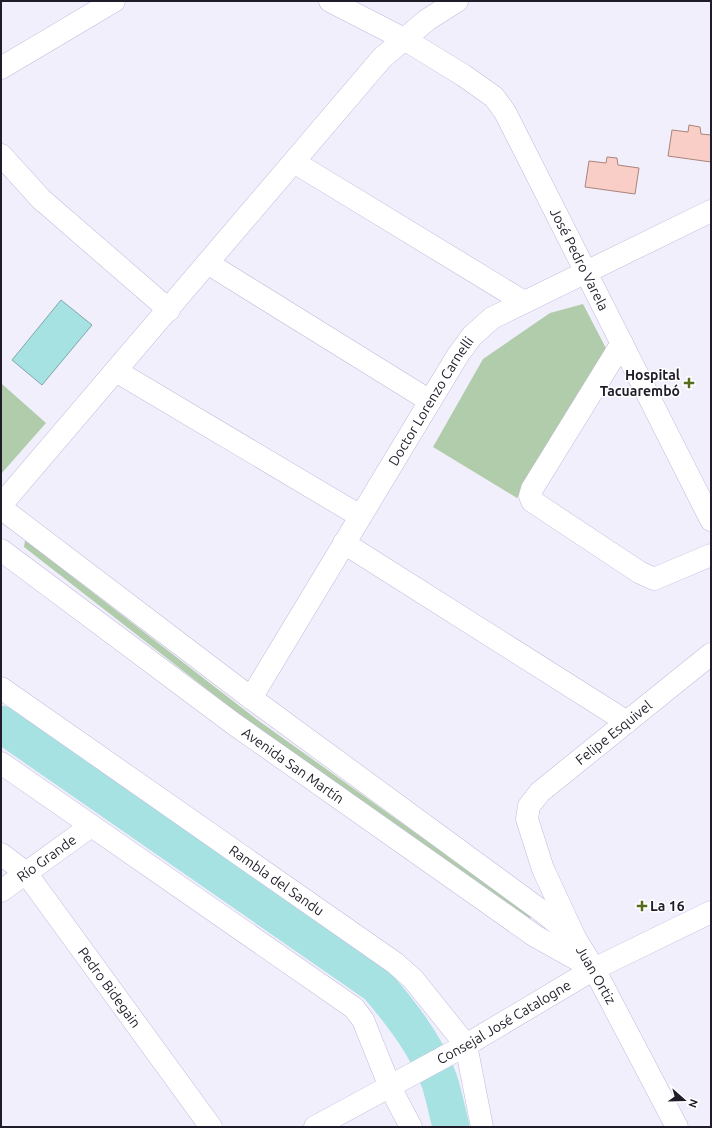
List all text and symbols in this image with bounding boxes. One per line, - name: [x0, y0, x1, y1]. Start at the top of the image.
- street label: José Pedro Varela: [547, 205, 612, 313]
- street label: Doctor Lorenzo Carnelli: [385, 334, 477, 469]
- place label: Hospital Tacuarembó: [600, 367, 680, 399]
- marker: Hospital Tacuarembó: [683, 377, 695, 389]
- street label: Felipe Esquivel: [572, 697, 655, 768]
- street label: Avenida San Martín: [239, 724, 347, 807]
- street label: Río Grande: [14, 831, 79, 885]
- street label: Rambla del Sandu: [226, 842, 327, 919]
- place label: La 16: [650, 898, 685, 914]
- marker: La 16: [637, 901, 647, 911]
- street label: Juan Ortiz: [573, 943, 619, 1007]
- street label: Pedro Bidegain: [75, 944, 144, 1031]
- street label: Consejal José Catalogne: [434, 977, 574, 1067]
- north arrow: [664, 1080, 704, 1120]
- text: N: [686, 1098, 700, 1109]

